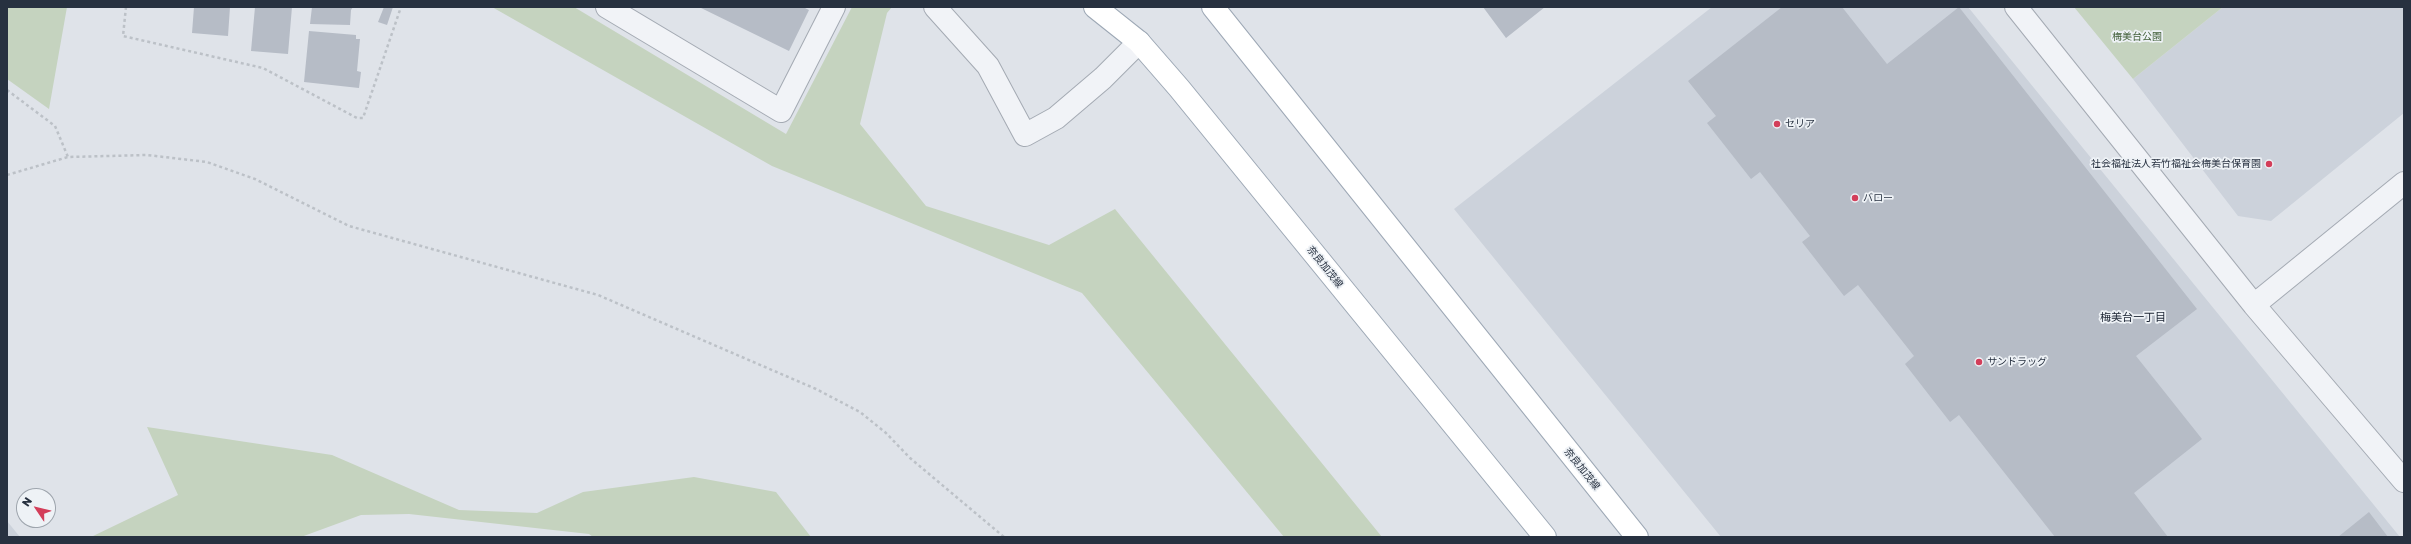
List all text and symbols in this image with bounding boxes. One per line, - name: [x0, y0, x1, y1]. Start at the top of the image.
- park label: 梅美台公園: [2112, 31, 2162, 43]
- place label: セリア: [1785, 118, 1815, 130]
- marker: セリア: [1772, 119, 1782, 129]
- place label: 社会福祉法人若竹福祉会梅美台保育園: [2091, 158, 2261, 170]
- marker: 社会福祉法人若竹福祉会梅美台保育園: [2264, 159, 2274, 169]
- place label: バロー: [1863, 192, 1893, 204]
- marker: バロー: [1850, 193, 1860, 203]
- street label: 奈良加茂線: [1305, 244, 1345, 290]
- district label: 梅美台一丁目: [2100, 311, 2166, 325]
- place label: サンドラッグ: [1987, 356, 2047, 368]
- marker: サンドラッグ: [1974, 357, 1984, 367]
- street label: 奈良加茂線: [1562, 446, 1602, 492]
- north arrow: [16, 488, 56, 528]
- text: N: [19, 494, 34, 509]

